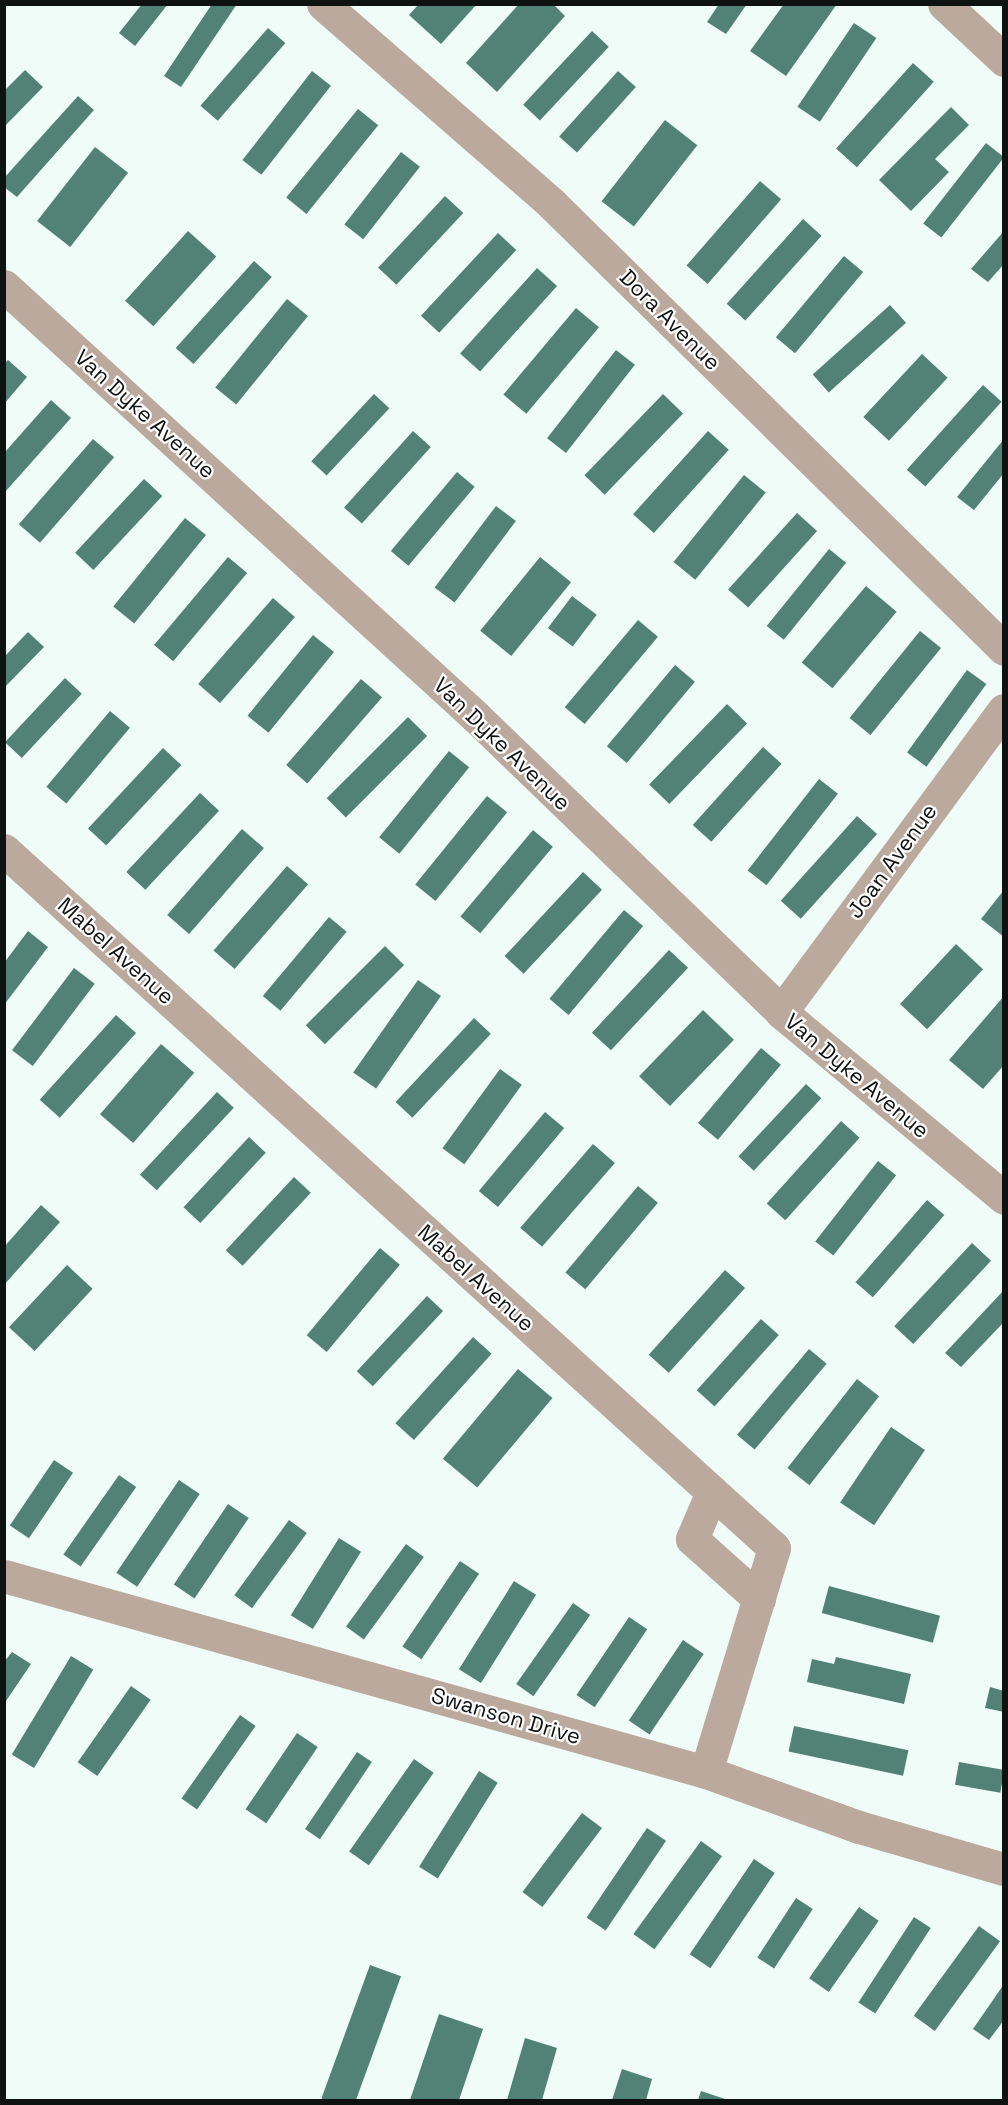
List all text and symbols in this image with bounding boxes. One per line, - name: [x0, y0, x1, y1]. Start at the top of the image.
- street label: Dora Avenue: [614, 264, 726, 376]
- street label: Van Dyke Avenue: [69, 344, 221, 484]
- street label: Van Dyke Avenue: [428, 672, 576, 816]
- street label: Joan Avenue: [841, 798, 943, 924]
- street label: Mabel Avenue: [52, 892, 180, 1010]
- street label: Van Dyke Avenue: [779, 1008, 935, 1144]
- street label: Mabel Avenue: [412, 1219, 540, 1337]
- street label: Swanson Drive: [428, 1682, 584, 1750]

